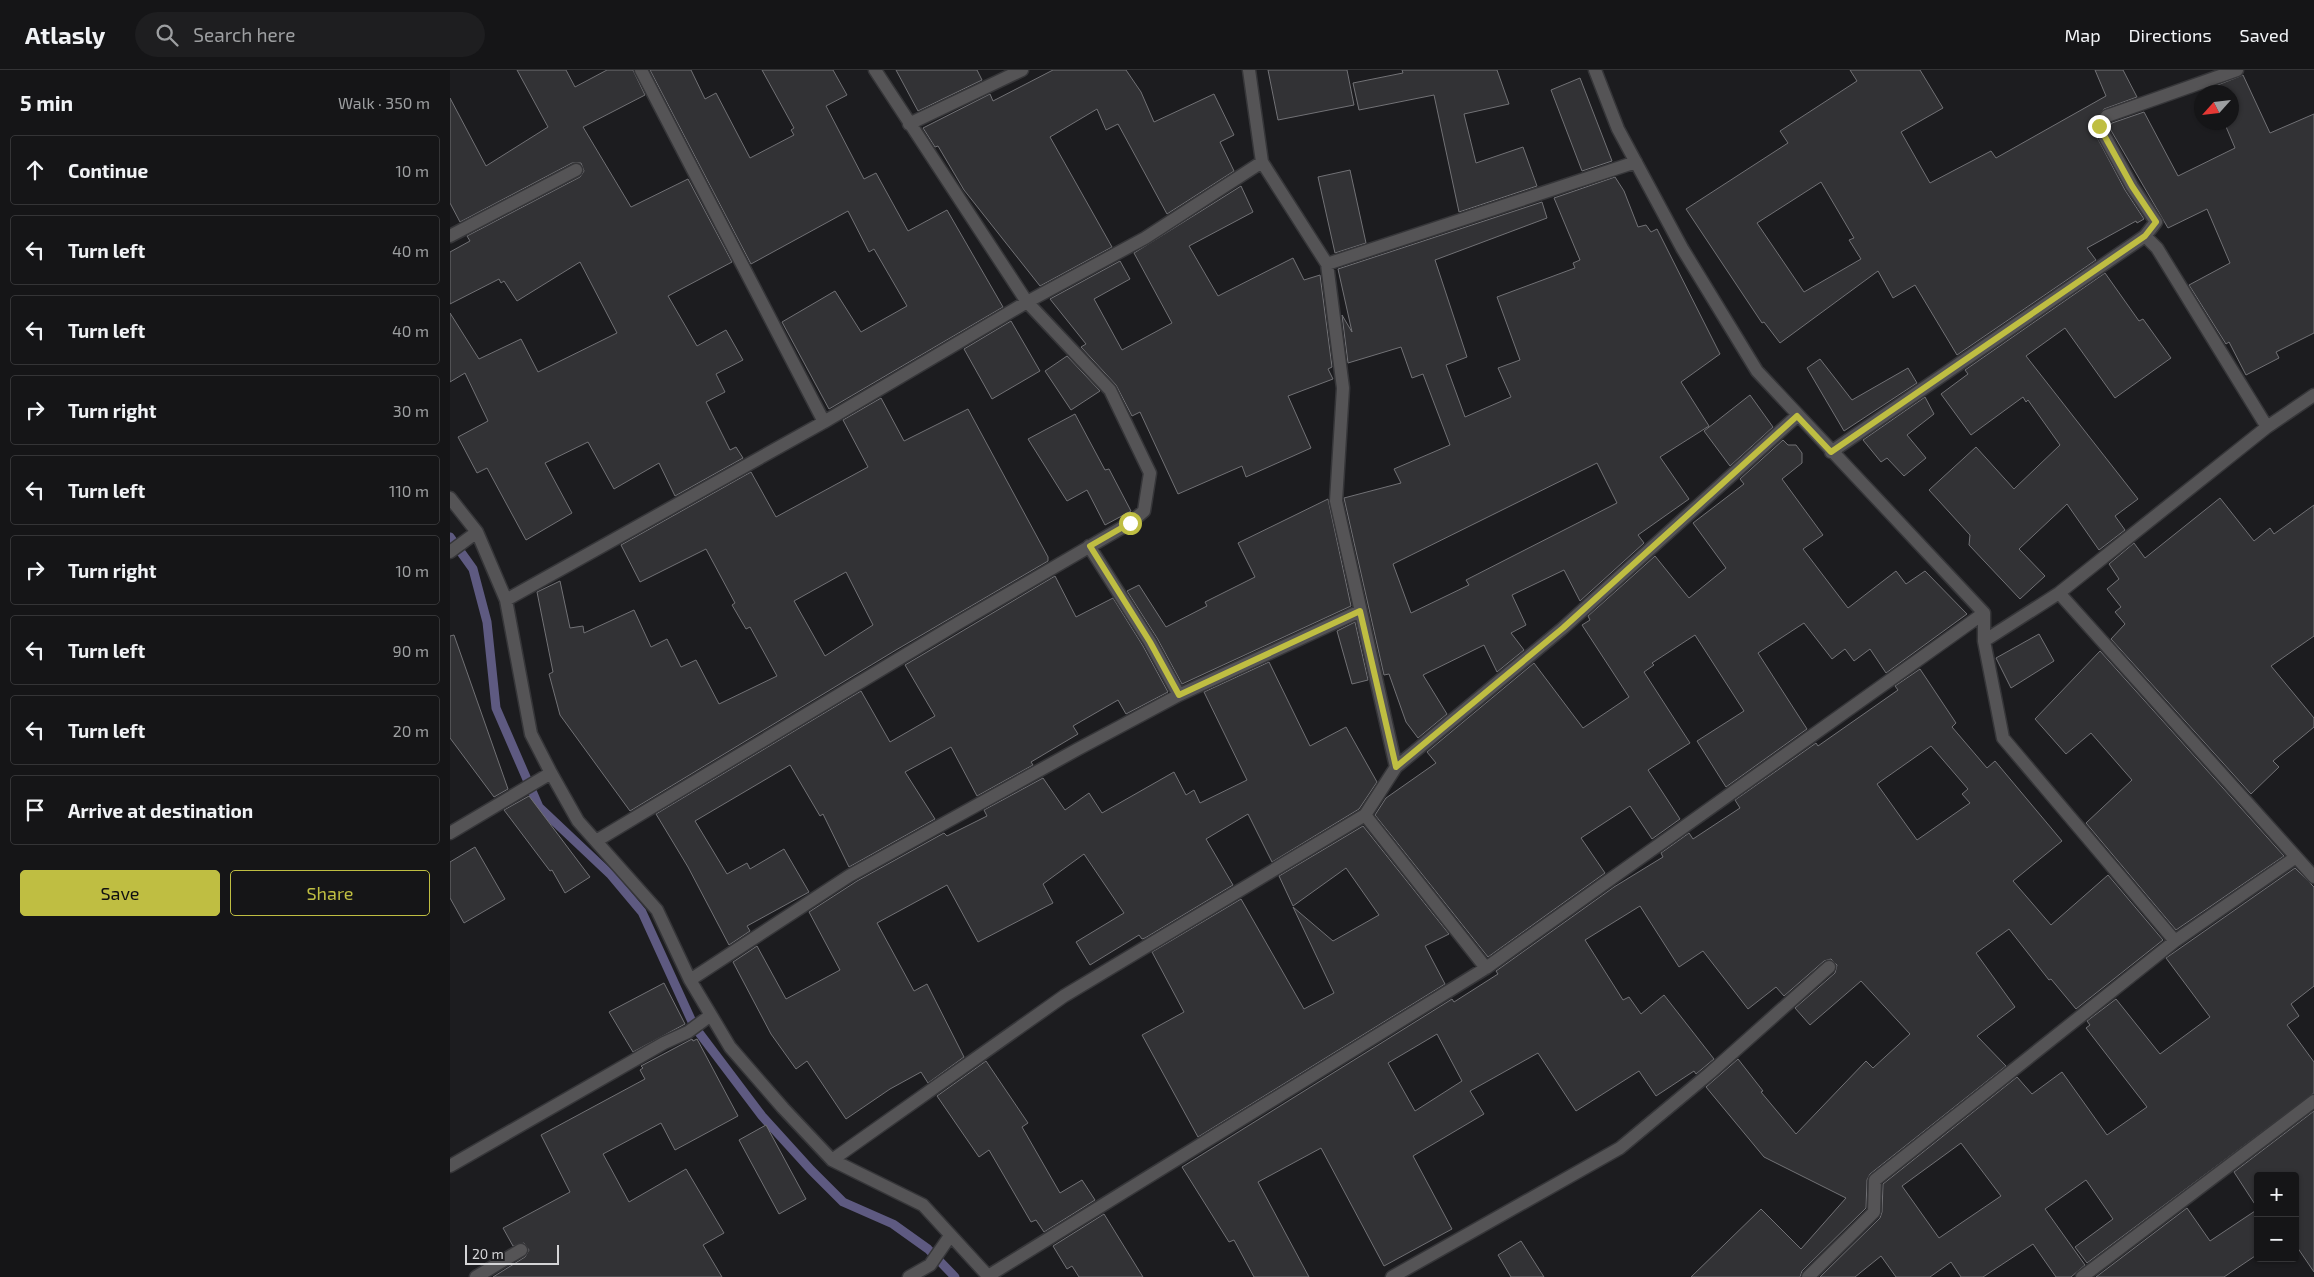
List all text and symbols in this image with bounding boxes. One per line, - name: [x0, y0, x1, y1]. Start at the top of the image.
- search box: [135, 12, 485, 57]
- text: Atlasly: [25, 20, 105, 49]
- icon: search: [153, 21, 181, 49]
- text: Search here: [193, 23, 295, 46]
- text: Map: [2064, 24, 2101, 46]
- text: Directions: [2129, 24, 2212, 46]
- text: Saved: [2240, 24, 2289, 46]
- north arrow: [2194, 85, 2239, 130]
- text: 5 min: [20, 90, 73, 115]
- text: Walk · 350 m: [338, 93, 430, 112]
- route end: [2088, 115, 2111, 138]
- icon: ahead: [21, 156, 49, 184]
- text: Continue: [68, 159, 148, 182]
- text: 10 m: [395, 161, 429, 180]
- icon: left: [21, 236, 49, 264]
- text: Turn left: [68, 239, 145, 262]
- text: 40 m: [392, 241, 429, 260]
- icon: left: [21, 316, 49, 344]
- text: Turn left: [68, 319, 145, 342]
- text: 40 m: [392, 321, 429, 340]
- icon: right: [21, 396, 49, 424]
- text: Turn right: [68, 399, 156, 422]
- text: 30 m: [393, 401, 429, 420]
- icon: left: [21, 476, 49, 504]
- text: Turn left: [68, 479, 145, 502]
- text: 110 m: [389, 481, 429, 500]
- route start: [1119, 512, 1142, 535]
- icon: right: [21, 556, 49, 584]
- text: Turn right: [68, 559, 156, 582]
- text: 10 m: [395, 561, 429, 580]
- icon: left: [21, 636, 49, 664]
- text: Turn left: [68, 639, 145, 662]
- text: 90 m: [393, 641, 429, 660]
- icon: left: [21, 716, 49, 744]
- text: Turn left: [68, 719, 145, 742]
- text: 20 m: [393, 721, 429, 740]
- icon: arrive: [21, 796, 49, 824]
- text: Arrive at destination: [68, 799, 253, 822]
- button: Save: [20, 870, 220, 916]
- button: Share: [230, 870, 430, 916]
- map controls: [2254, 1172, 2299, 1262]
- button: +: [2254, 1172, 2299, 1217]
- button: −: [2254, 1217, 2299, 1262]
- scale bar: [465, 1242, 559, 1265]
- text: 20 m: [472, 1245, 504, 1262]

